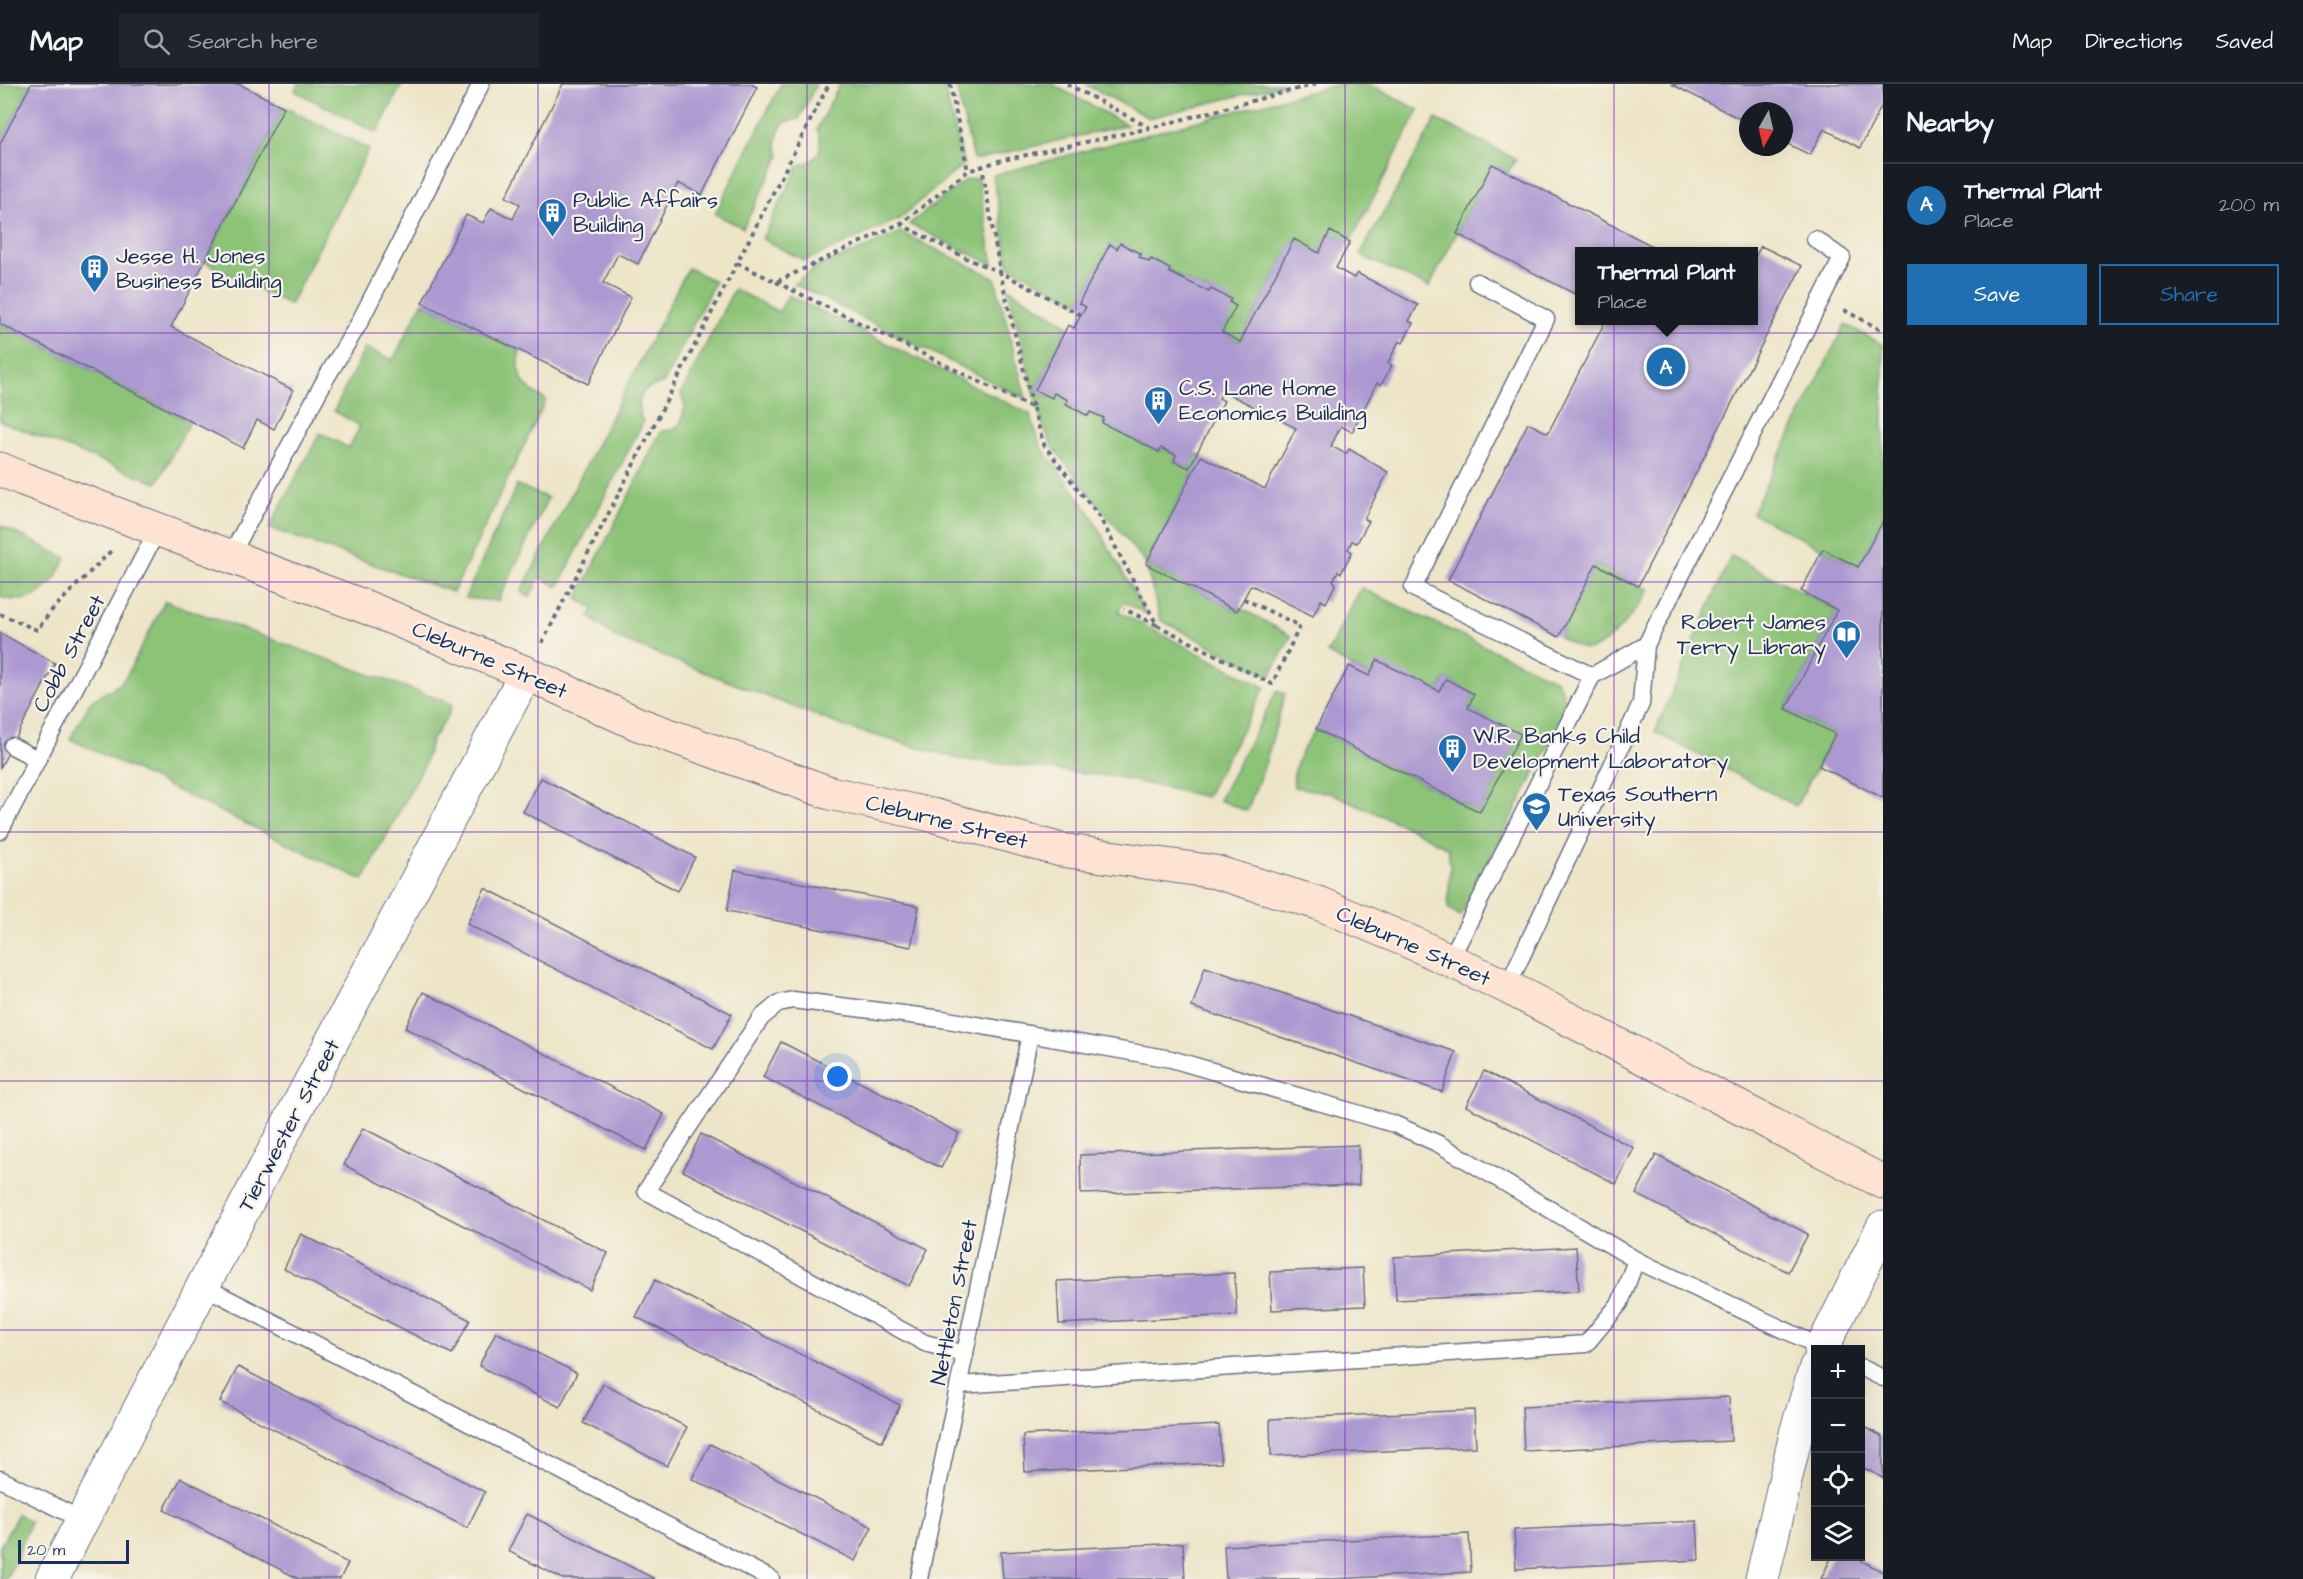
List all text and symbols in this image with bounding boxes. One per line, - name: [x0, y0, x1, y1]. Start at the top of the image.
- search box: [119, 14, 539, 68]
- text: Map: [30, 22, 83, 61]
- icon: search: [140, 25, 173, 58]
- text: Search here: [188, 26, 318, 57]
- text: Map: [2012, 27, 2052, 56]
- text: Directions: [2085, 27, 2183, 56]
- text: Saved: [2216, 27, 2273, 56]
- north arrow: [1739, 102, 1793, 156]
- text: Nearby: [1907, 105, 1994, 141]
- text: Thermal Plant: [1964, 176, 2102, 207]
- place label: Public Affairs Building: [573, 185, 718, 242]
- text: A: [1920, 191, 1933, 219]
- text: 200 m: [2219, 191, 2279, 219]
- building icon: Public Affairs Building: [536, 196, 568, 238]
- text: Place: [1964, 207, 2014, 235]
- place label: Jesse H. Jones Business Building: [116, 241, 282, 298]
- popup: [1575, 247, 1758, 325]
- building icon: Jesse H. Jones Business Building: [79, 252, 111, 294]
- text: Thermal Plant: [1598, 257, 1735, 288]
- button: Save: [1907, 264, 2087, 325]
- button: Share: [2099, 264, 2279, 325]
- text: Place: [1598, 288, 1647, 316]
- pin: A: [1646, 344, 1686, 390]
- place label: C.S. Lane Home Economics Building: [1179, 373, 1366, 430]
- building icon: C.S. Lane Home Economics Building: [1142, 384, 1174, 426]
- street label: Cobb Street: [25, 589, 113, 718]
- place label: Robert James Terry Library: [1677, 607, 1826, 664]
- street label: Cleburne Street: [407, 614, 572, 707]
- library icon: Robert James Terry Library: [1831, 618, 1863, 660]
- place label: W.R. Banks Child Development Laboratory: [1473, 721, 1728, 778]
- building icon: W.R. Banks Child Development Laboratory: [1436, 732, 1468, 774]
- place label: Texas Southern University: [1558, 779, 1718, 836]
- street label: Cleburne Street: [862, 787, 1031, 858]
- school or university icon: Texas Southern University: [1521, 790, 1553, 832]
- street label: Cleburne Street: [1331, 898, 1496, 994]
- street label: Tierwester Street: [231, 1034, 348, 1217]
- your location: [823, 1062, 852, 1091]
- street label: Nettleton Street: [923, 1217, 986, 1388]
- map controls: [1811, 1345, 1865, 1561]
- button: +: [1811, 1345, 1865, 1399]
- button: −: [1811, 1399, 1865, 1453]
- button: locate: [1811, 1453, 1865, 1507]
- button: layers: [1811, 1507, 1865, 1561]
- scale bar: [18, 1537, 129, 1564]
- text: 20 m: [27, 1539, 65, 1561]

